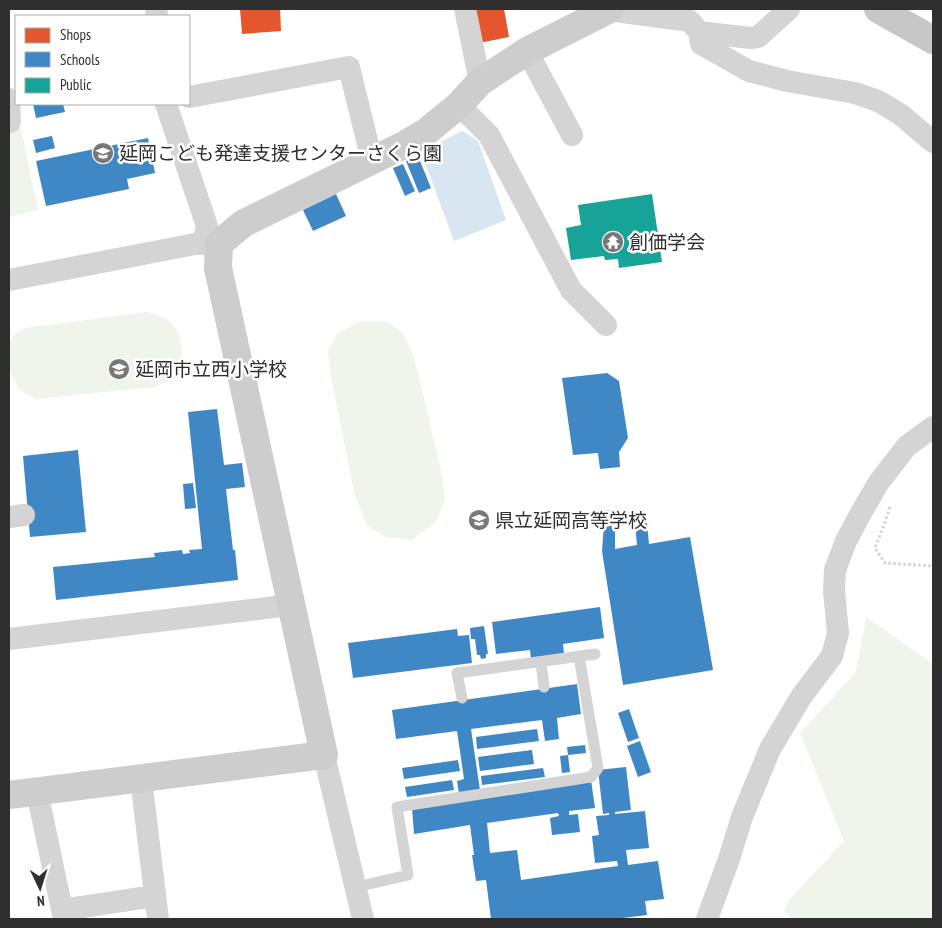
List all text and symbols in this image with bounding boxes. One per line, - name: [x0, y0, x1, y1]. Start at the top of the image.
- legend: [15, 15, 190, 105]
- text: Shops: [60, 25, 91, 44]
- text: Schools: [60, 50, 100, 69]
- text: Public: [60, 75, 92, 94]
- school or university icon: 延岡こども発達支援センターさくら園: [91, 141, 115, 165]
- place label: 延岡こども発達支援センターさくら園: [119, 141, 442, 165]
- temple icon: 創価学会: [601, 230, 625, 254]
- place label: 創価学会: [629, 230, 705, 254]
- school or university icon: 延岡市立西小学校: [107, 357, 131, 381]
- place label: 延岡市立西小学校: [135, 357, 287, 381]
- school or university icon: 県立延岡高等学校: [467, 508, 491, 532]
- place label: 県立延岡高等学校: [495, 508, 647, 532]
- north arrow: [15, 863, 65, 913]
- text: N: [37, 892, 45, 910]

